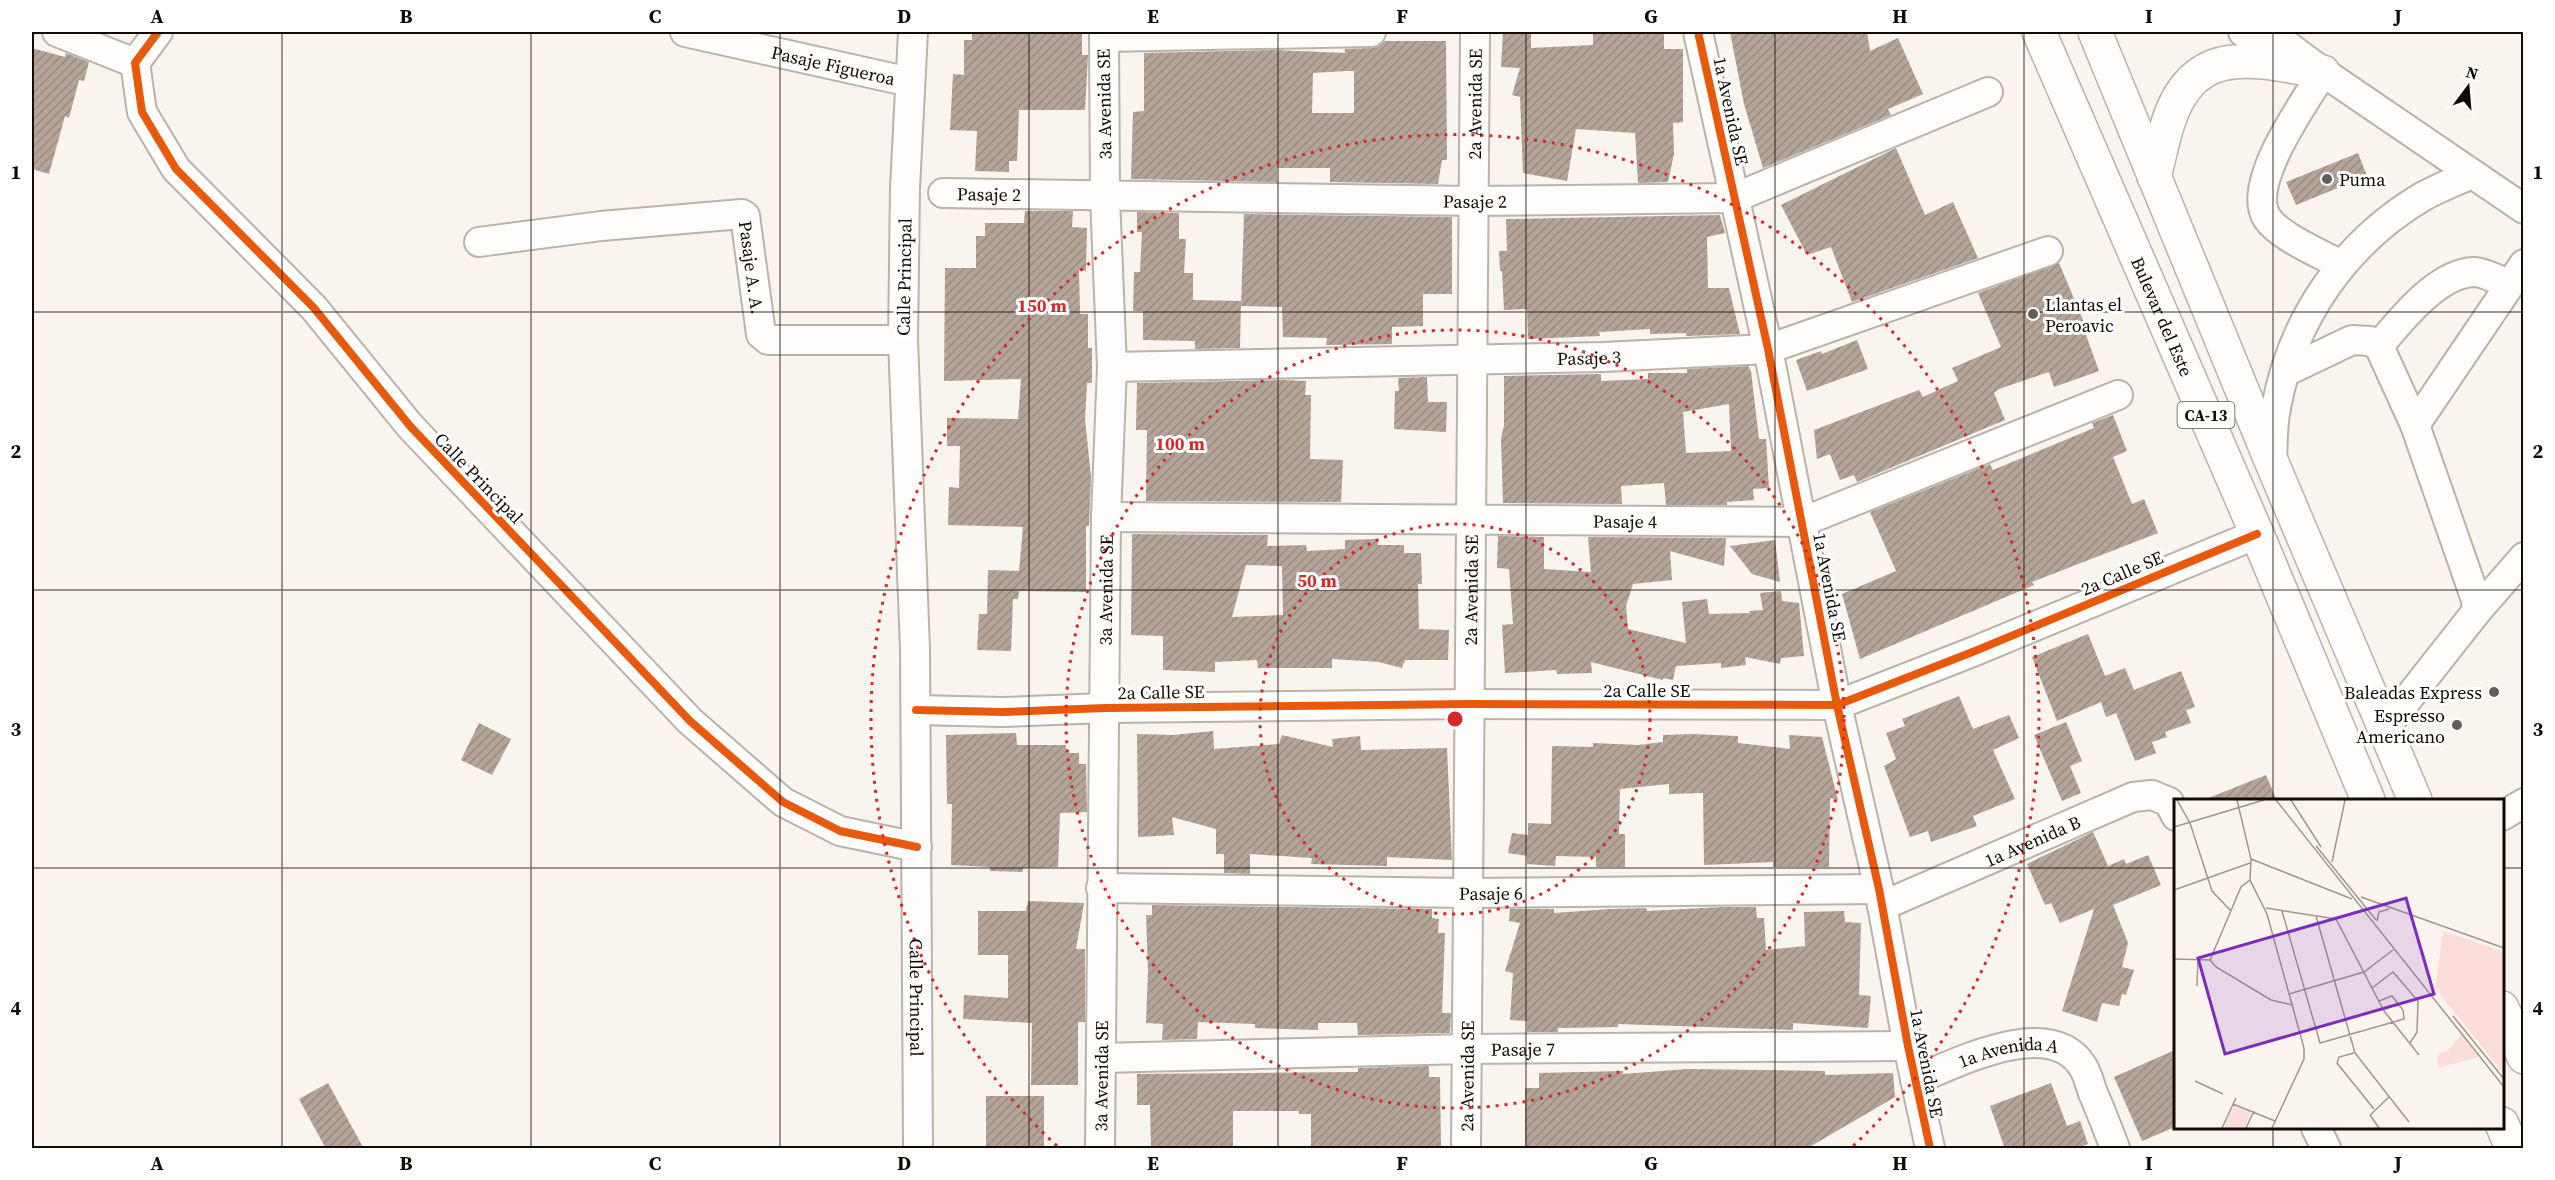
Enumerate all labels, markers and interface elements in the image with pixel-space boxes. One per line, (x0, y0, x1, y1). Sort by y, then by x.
text: A (150, 2, 164, 30)
text: B (399, 2, 413, 30)
text: C (649, 2, 661, 30)
text: D (897, 2, 911, 30)
text: E (1147, 2, 1159, 30)
text: F (1396, 2, 1408, 30)
text: G (1644, 2, 1658, 30)
text: H (1892, 2, 1908, 30)
text: I (2145, 2, 2153, 30)
text: J (2392, 2, 2402, 30)
street label: Pasaje Figueroa (769, 39, 898, 91)
street label: 3a Avenida SE (1091, 48, 1117, 160)
street label: 2a Avenida SE (1461, 48, 1487, 160)
street label: 1a Avenida SE (1707, 54, 1755, 168)
north arrow (2438, 57, 2498, 117)
text: N (2464, 60, 2481, 85)
text: 1 (11, 158, 21, 186)
text: 1 (2533, 158, 2543, 186)
place label: Puma (2339, 167, 2386, 192)
marker: Puma (2320, 172, 2334, 186)
street label: Pasaje 2 (957, 181, 1021, 207)
street label: Pasaje 2 (1443, 188, 1507, 214)
street label: Calle Principal (890, 218, 918, 336)
street label: Pasaje A. A. (733, 219, 771, 316)
street label: Bulevar del Este (2126, 253, 2199, 380)
place label: Llantas el Peroavic (2045, 292, 2122, 338)
text: 150 m (1017, 293, 1067, 318)
marker: Llantas el Peroavic (2026, 307, 2040, 321)
street label: Pasaje 3 (1557, 344, 1622, 370)
road number: CA-13 (2178, 402, 2234, 428)
street label: Calle Principal (429, 427, 529, 529)
text: 100 m (1155, 431, 1205, 456)
text: 2 (11, 437, 22, 465)
text: 2 (2533, 437, 2544, 465)
street label: Pasaje 4 (1593, 508, 1657, 533)
street label: 1a Avenida SE (1807, 530, 1853, 644)
street label: 3a Avenida SE (1092, 534, 1118, 646)
street label: 2a Avenida SE (1458, 534, 1483, 646)
street label: 2a Calle SE (2077, 544, 2167, 601)
text: 50 m (1297, 568, 1337, 593)
street label: 2a Calle SE (1604, 678, 1691, 703)
street label: 2a Calle SE (1117, 679, 1205, 705)
place label: Baleadas Express (2344, 680, 2482, 705)
marker: Baleadas Express (2487, 685, 2501, 699)
place label: Espresso Americano (2356, 703, 2445, 749)
centre of rings (1445, 709, 1465, 729)
text: 3 (11, 715, 22, 743)
text: 3 (2533, 715, 2544, 743)
marker: Espresso Americano (2450, 718, 2464, 732)
inset map (2174, 799, 2504, 1129)
street label: 1a Avenida B (1981, 809, 2084, 872)
street label: Pasaje 6 (1459, 880, 1523, 906)
street label: Calle Principal (904, 938, 930, 1057)
text: 4 (11, 994, 22, 1022)
text: 4 (2533, 994, 2544, 1022)
street label: 1a Avenida SE (1904, 1006, 1950, 1120)
street label: 3a Avenida SE (1088, 1020, 1114, 1132)
street label: 2a Avenida SE (1454, 1020, 1480, 1131)
street label: 1a Avenida A (1954, 1030, 2062, 1073)
street label: Pasaje 7 (1491, 1036, 1555, 1061)
text: A (150, 1149, 164, 1177)
text: B (399, 1149, 413, 1177)
text: C (649, 1149, 661, 1177)
text: D (897, 1149, 911, 1177)
text: E (1147, 1149, 1159, 1177)
text: F (1396, 1149, 1408, 1177)
text: G (1644, 1149, 1658, 1177)
text: H (1892, 1149, 1908, 1177)
text: I (2145, 1149, 2153, 1177)
text: J (2392, 1149, 2402, 1177)

